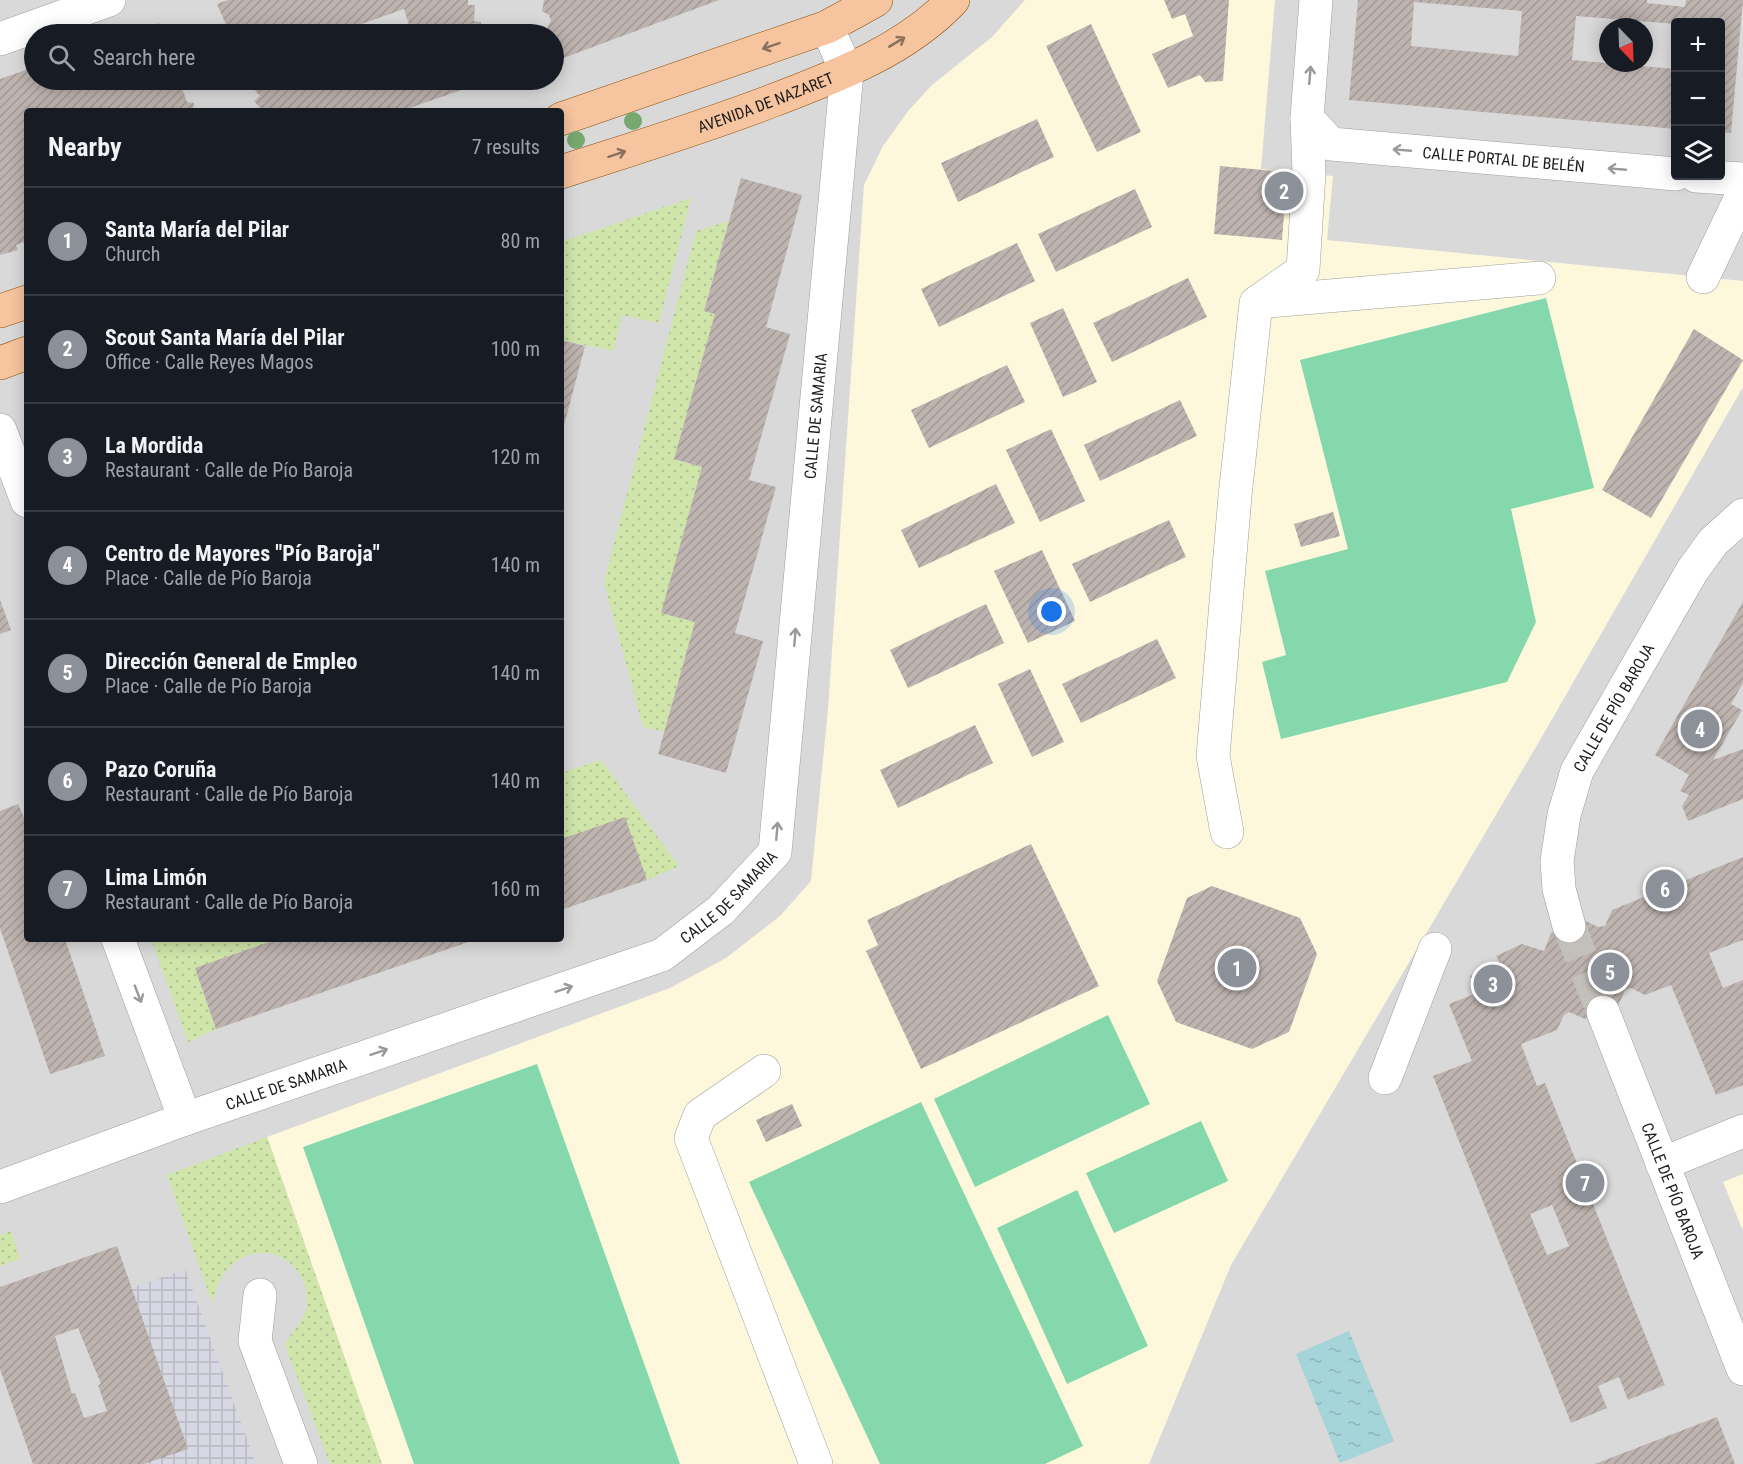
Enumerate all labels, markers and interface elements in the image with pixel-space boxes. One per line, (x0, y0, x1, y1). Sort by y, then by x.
north arrow (1599, 18, 1653, 72)
map controls (1671, 18, 1725, 180)
button: + (1671, 18, 1725, 72)
search box (24, 24, 564, 90)
one-way arrow (888, 36, 905, 48)
icon: search (45, 41, 78, 74)
one-way arrow (763, 41, 781, 52)
text: Search here (93, 45, 195, 70)
one-way arrow (1305, 65, 1316, 85)
street label: AVENIDA DE NAZARET (695, 69, 837, 137)
button: − (1671, 72, 1725, 126)
button: layers (1671, 126, 1725, 180)
text: Nearby (48, 132, 122, 162)
text: 7 results (472, 135, 540, 159)
street label: CALLE PORTAL DE BELÉN (1422, 143, 1585, 176)
one-way arrow (1393, 145, 1412, 156)
one-way arrow (607, 148, 626, 159)
one-way arrow (1608, 163, 1628, 174)
pin: 2 (1264, 168, 1304, 213)
text: Santa María del Pilar (105, 217, 289, 242)
text: 1 (62, 229, 73, 253)
text: 80 m (501, 229, 540, 253)
text: Church (105, 242, 160, 266)
text: Scout Santa María del Pilar (105, 325, 345, 350)
text: 2 (62, 337, 73, 361)
text: 100 m (491, 337, 540, 361)
text: Office · Calle Reyes Magos (105, 350, 314, 374)
street label: CALLE DE SAMARIA (800, 352, 831, 480)
text: La Mordida (105, 433, 203, 458)
text: 3 (62, 445, 73, 469)
text: 120 m (491, 445, 540, 469)
text: Restaurant · Calle de Pío Baroja (105, 458, 353, 482)
text: Centro de Mayores "Pío Baroja" (105, 541, 380, 566)
text: 4 (62, 553, 73, 577)
text: 140 m (491, 553, 540, 577)
text: Place · Calle de Pío Baroja (105, 566, 312, 590)
your location (1037, 597, 1066, 626)
one-way arrow (790, 627, 801, 647)
street label: CALLE DE PÍO BAROJA (1570, 640, 1658, 775)
text: Dirección General de Empleo (105, 649, 357, 674)
text: 5 (62, 661, 73, 685)
text: 140 m (491, 661, 540, 685)
text: Place · Calle de Pío Baroja (105, 674, 312, 698)
pin: 4 (1680, 706, 1720, 752)
text: Pazo Coruña (105, 757, 216, 782)
text: 6 (62, 769, 73, 793)
text: 140 m (491, 769, 540, 793)
text: Restaurant · Calle de Pío Baroja (105, 782, 353, 806)
one-way arrow (772, 821, 783, 841)
street label: CALLE DE SAMARIA (676, 847, 781, 948)
text: Lima Limón (105, 865, 207, 890)
pin: 6 (1646, 866, 1684, 912)
text: 7 (62, 877, 73, 901)
text: 160 m (491, 877, 540, 901)
text: Restaurant · Calle de Pío Baroja (105, 890, 353, 914)
pin: 1 (1218, 946, 1256, 990)
pin: 5 (1590, 950, 1630, 994)
pin: 3 (1474, 962, 1512, 1006)
one-way arrow (554, 982, 573, 993)
one-way arrow (134, 984, 145, 1003)
one-way arrow (370, 1046, 389, 1057)
street label: CALLE DE SAMARIA (223, 1055, 349, 1114)
street label: CALLE DE PÍO BAROJA (1637, 1120, 1708, 1262)
pin: 7 (1566, 1160, 1604, 1206)

